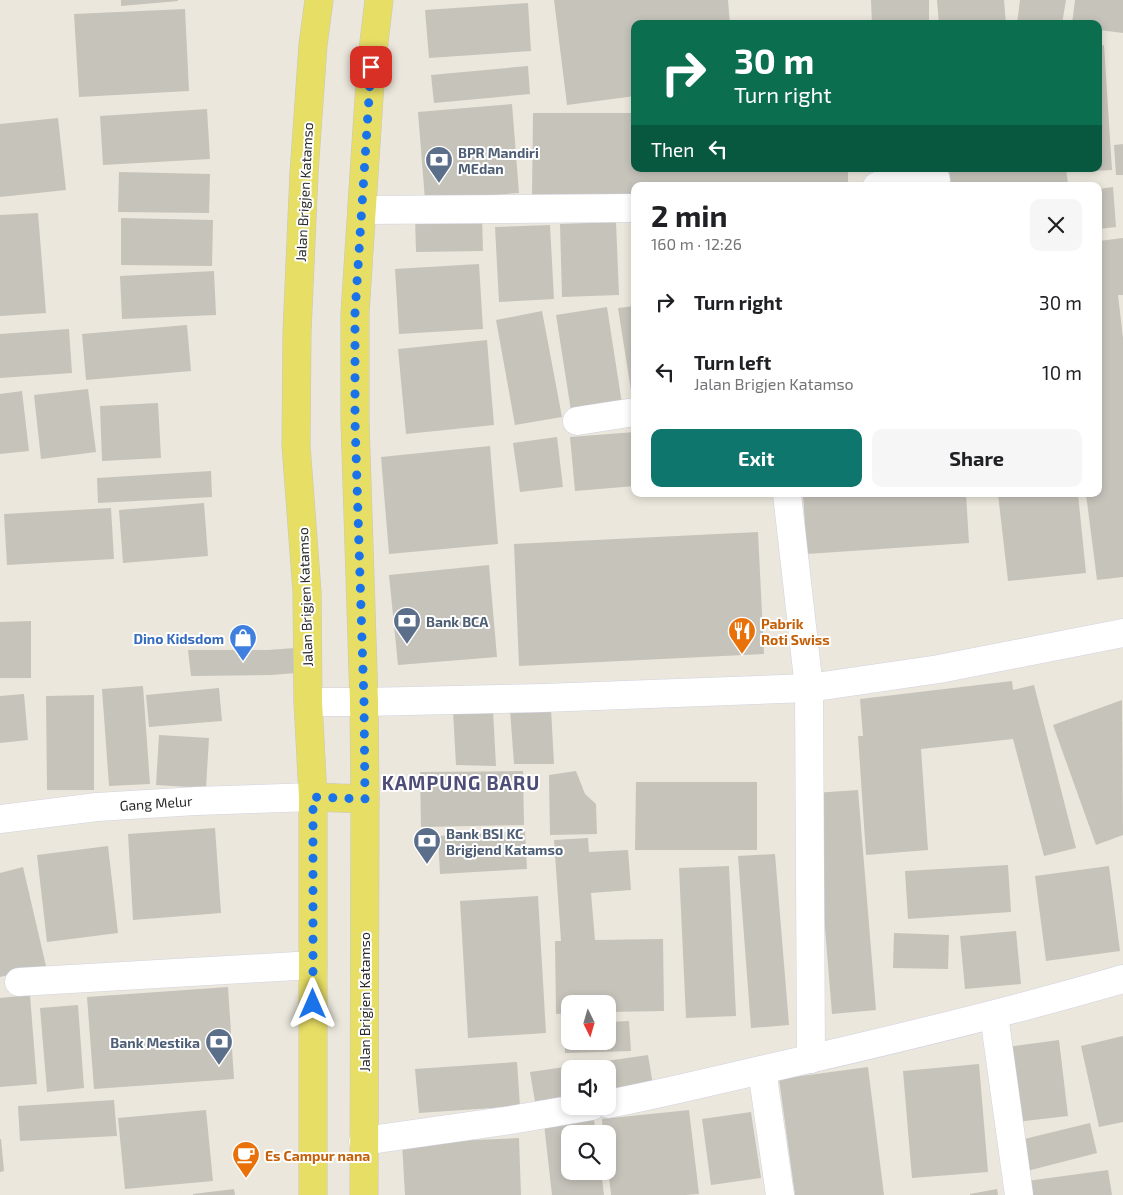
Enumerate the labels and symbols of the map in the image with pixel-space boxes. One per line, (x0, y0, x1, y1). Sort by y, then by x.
pin (350, 46, 392, 88)
street label: Jalan Brigjen Katamso (292, 122, 316, 262)
place label: BPR Mandiri MEdan (458, 144, 539, 177)
bank icon: BPR Mandiri MEdan (424, 145, 454, 184)
street label: Jalan Brigjen Katamso (294, 527, 316, 667)
bank icon: Bank BCA (392, 606, 422, 645)
place label: Bank BCA (426, 613, 489, 630)
place label: Pabrik Roti Swiss (761, 615, 830, 648)
restaurant icon: Pabrik Roti Swiss (727, 616, 757, 655)
shop icon: Dino Kidsdom (228, 623, 258, 662)
place label: Dino Kidsdom (133, 630, 224, 647)
district label: KAMPUNG BARU (382, 771, 540, 794)
street label: Gang Melur (119, 792, 193, 814)
place label: Bank BSI KC Brigjend Katamso (446, 825, 563, 858)
bank icon: Bank BSI KC Brigjend Katamso (412, 826, 442, 865)
street label: Jalan Brigjen Katamso (356, 932, 373, 1072)
position arrow (286, 977, 338, 1029)
north arrow (561, 995, 616, 1050)
bank icon: Bank Mestika (204, 1027, 234, 1066)
place label: Bank Mestika (110, 1034, 200, 1051)
cafe icon: Es Campur nana (231, 1140, 261, 1179)
place label: Es Campur nana (265, 1147, 370, 1164)

